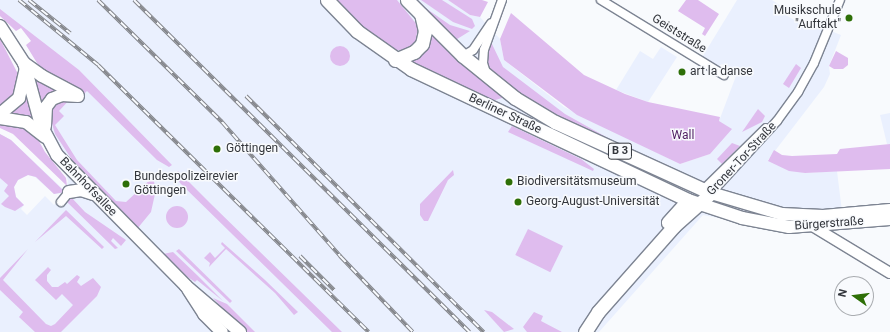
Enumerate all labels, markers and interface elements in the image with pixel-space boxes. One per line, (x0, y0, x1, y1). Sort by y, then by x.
place label: Musikschule "Auftakt" (774, 4, 841, 32)
street label: Geiststraße (649, 12, 709, 56)
marker: Musikschule "Auftakt" (844, 13, 854, 23)
place label: art la danse (690, 65, 753, 79)
marker: art la danse (677, 67, 687, 77)
street label: Berliner Straße (466, 91, 544, 137)
street label: Groner-Tor-Straße (704, 119, 780, 199)
park label: Wall (672, 129, 694, 143)
place label: Göttingen (226, 142, 278, 156)
road number: B 3 (607, 142, 633, 160)
marker: Göttingen (211, 143, 223, 155)
street label: Bahnhofsallee (56, 155, 120, 219)
place label: Bundespolizeirevier Göttingen (134, 170, 238, 198)
place label: Biodiversitätsmuseum (517, 175, 637, 189)
marker: Biodiversitätsmuseum (504, 177, 514, 187)
marker: Bundespolizeirevier Göttingen (121, 179, 131, 189)
place label: Georg-August-Universität (526, 195, 660, 209)
marker: Georg-August-Universität (513, 197, 523, 207)
street label: Bürgerstraße (794, 214, 864, 234)
north arrow (834, 276, 874, 316)
text: N (836, 288, 850, 299)

